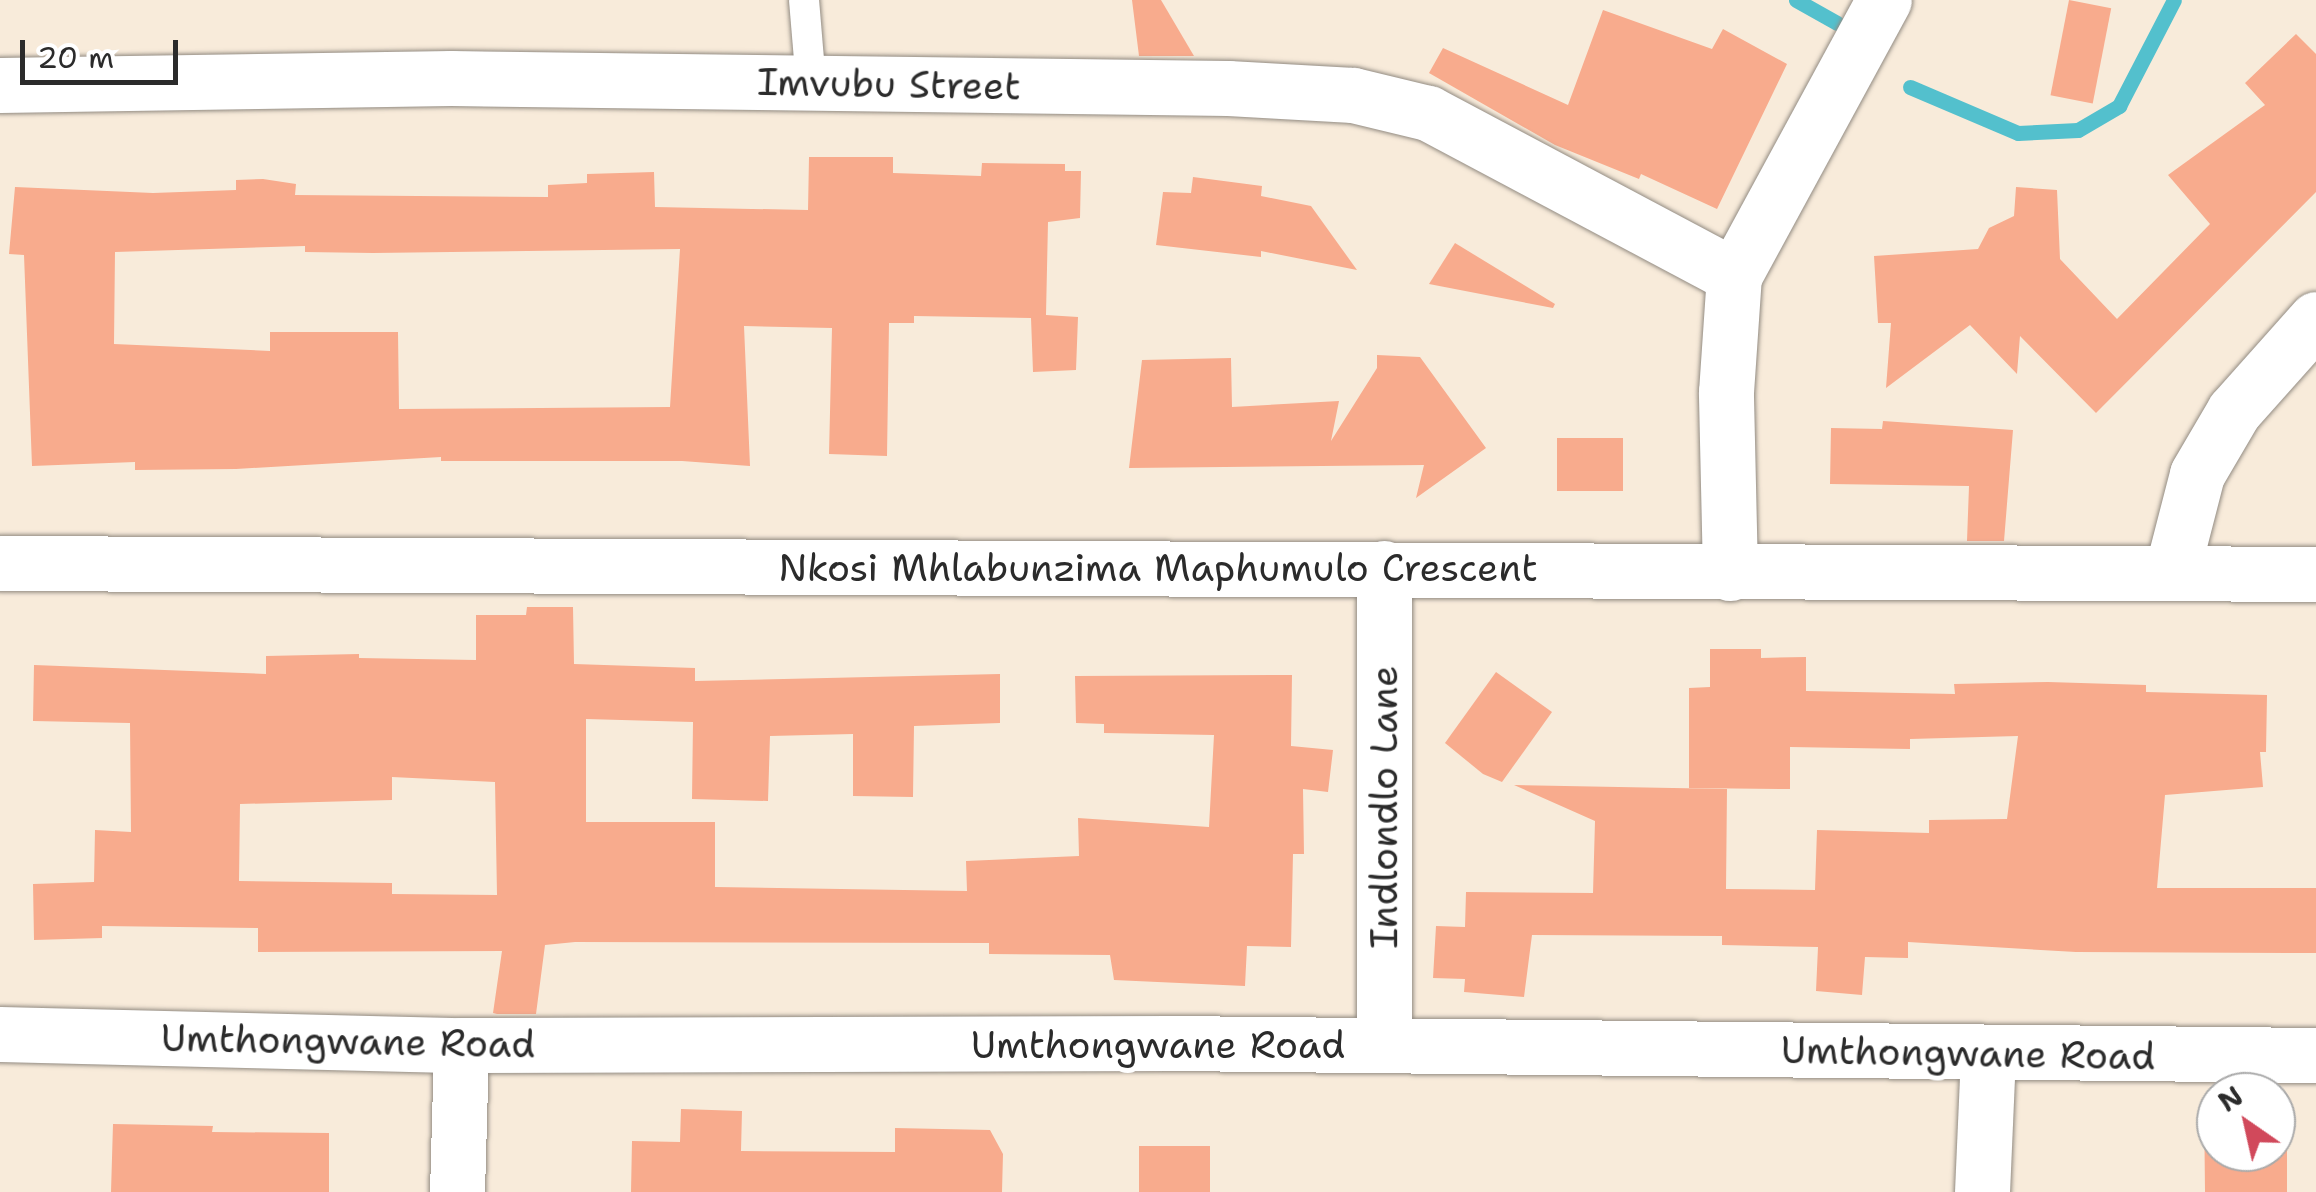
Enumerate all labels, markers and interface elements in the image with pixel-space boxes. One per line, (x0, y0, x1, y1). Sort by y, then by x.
scale bar (25, 20, 182, 82)
text: 20 m (37, 37, 114, 78)
street label: Imvubu Street (757, 59, 1021, 109)
street label: Nkosi Mhlabunzima Maphumulo Crescent (778, 545, 1538, 591)
street label: Indlondlo Lane (1361, 665, 1407, 949)
street label: Umthongwane Road (160, 1015, 536, 1067)
street label: Umthongwane Road (971, 1022, 1345, 1068)
street label: Umthongwane Road (1780, 1027, 2156, 1079)
north arrow (2196, 1072, 2296, 1172)
text: N (2211, 1077, 2250, 1121)

